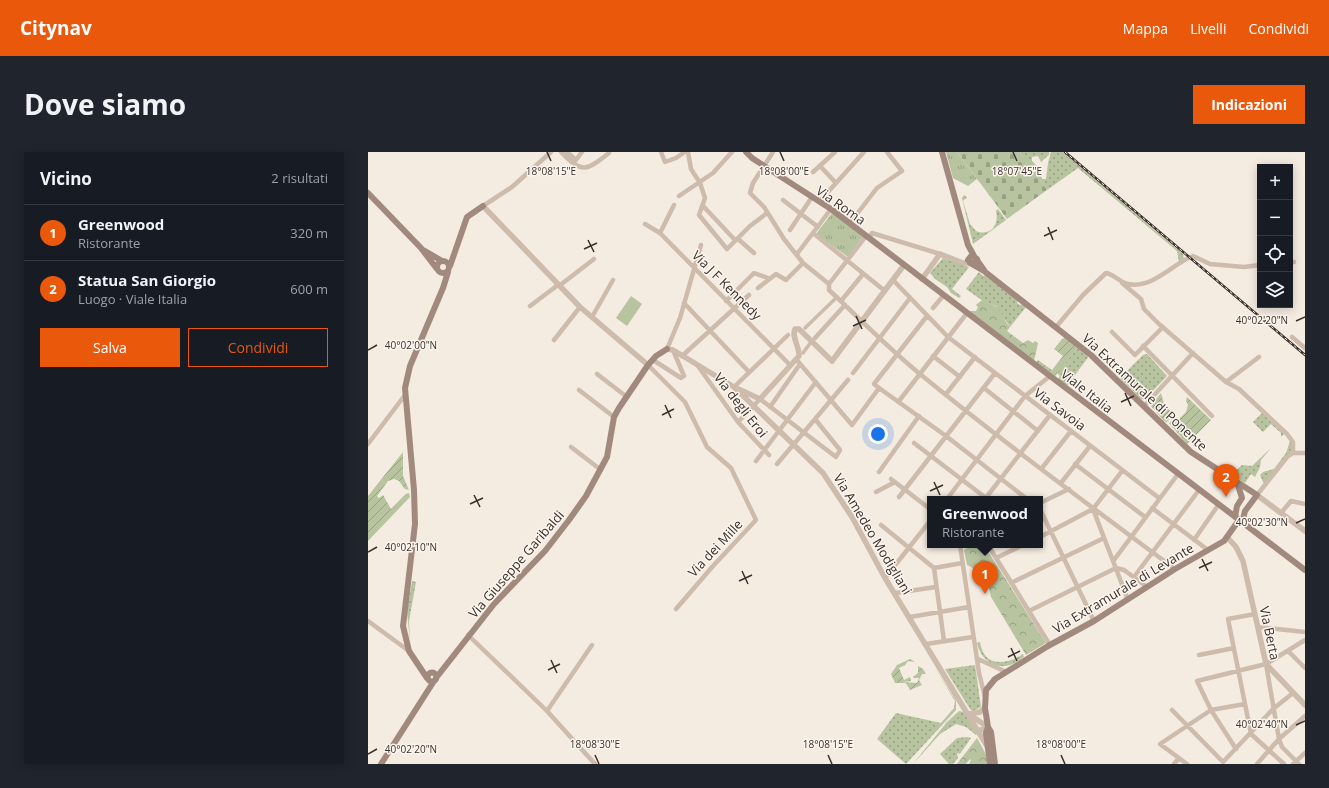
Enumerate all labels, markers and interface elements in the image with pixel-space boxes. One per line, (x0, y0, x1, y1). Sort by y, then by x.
text: Citynav (20, 15, 92, 41)
text: Mappa (1123, 19, 1168, 38)
text: Livelli (1190, 19, 1226, 38)
text: Condividi (1248, 19, 1309, 38)
text: Dove siamo (24, 85, 186, 123)
button: Indicazioni (1193, 85, 1305, 124)
text: 18°08'15"E (526, 164, 576, 178)
text: 18°08'00"E (759, 164, 809, 178)
text: 18°07'45"E (992, 164, 1042, 178)
map controls (1257, 164, 1293, 308)
button: + (1257, 164, 1293, 200)
text: Vicino (40, 167, 92, 190)
text: 2 risultati (271, 169, 328, 187)
street label: Via Roma (813, 181, 869, 229)
button: − (1257, 200, 1293, 236)
text: Greenwood (78, 214, 164, 234)
text: 1 (49, 224, 57, 242)
text: 320 m (290, 224, 328, 242)
text: Ristorante (78, 234, 140, 252)
button: locate (1257, 236, 1293, 272)
street label: Via J F Kennedy (688, 246, 766, 324)
text: Statua San Giorgio (78, 270, 216, 290)
button: layers (1257, 272, 1293, 308)
text: 2 (49, 280, 57, 298)
text: 600 m (290, 280, 328, 298)
text: Luogo · Viale Italia (78, 290, 187, 308)
text: 40°02'20"N (1236, 313, 1288, 327)
button: Salva (40, 328, 180, 367)
button: Condividi (188, 328, 328, 367)
street label: Via Extramurale di Ponente (1079, 329, 1211, 455)
text: 40°02'00"N (385, 338, 437, 352)
street label: Viale Italia (1057, 365, 1117, 417)
street label: Via degli Eroi (710, 369, 772, 441)
street label: Via Savoia (1030, 384, 1090, 434)
your location (868, 424, 888, 444)
pin: 2 (1213, 464, 1239, 497)
street label: Via Amedeo Modigliani (830, 470, 916, 598)
popup (927, 496, 1043, 548)
text: Greenwood (942, 503, 1028, 523)
street label: Via Giuseppe Garibaldi (464, 506, 568, 622)
street label: Via dei Mille (684, 515, 746, 581)
text: 40°02'30"N (1236, 515, 1288, 529)
text: Ristorante (942, 523, 1004, 541)
street label: Via Extramurale di Levante (1049, 539, 1197, 637)
text: 40°02'10"N (385, 540, 437, 554)
pin: 1 (972, 561, 998, 594)
street label: Via Berta (1256, 604, 1284, 662)
text: 40°02'40"N (1236, 717, 1288, 731)
text: 18°08'30"E (570, 737, 620, 751)
text: 18°08'15"E (803, 737, 853, 751)
text: 18°08'00"E (1036, 737, 1086, 751)
text: 40°02'20"N (385, 742, 437, 756)

